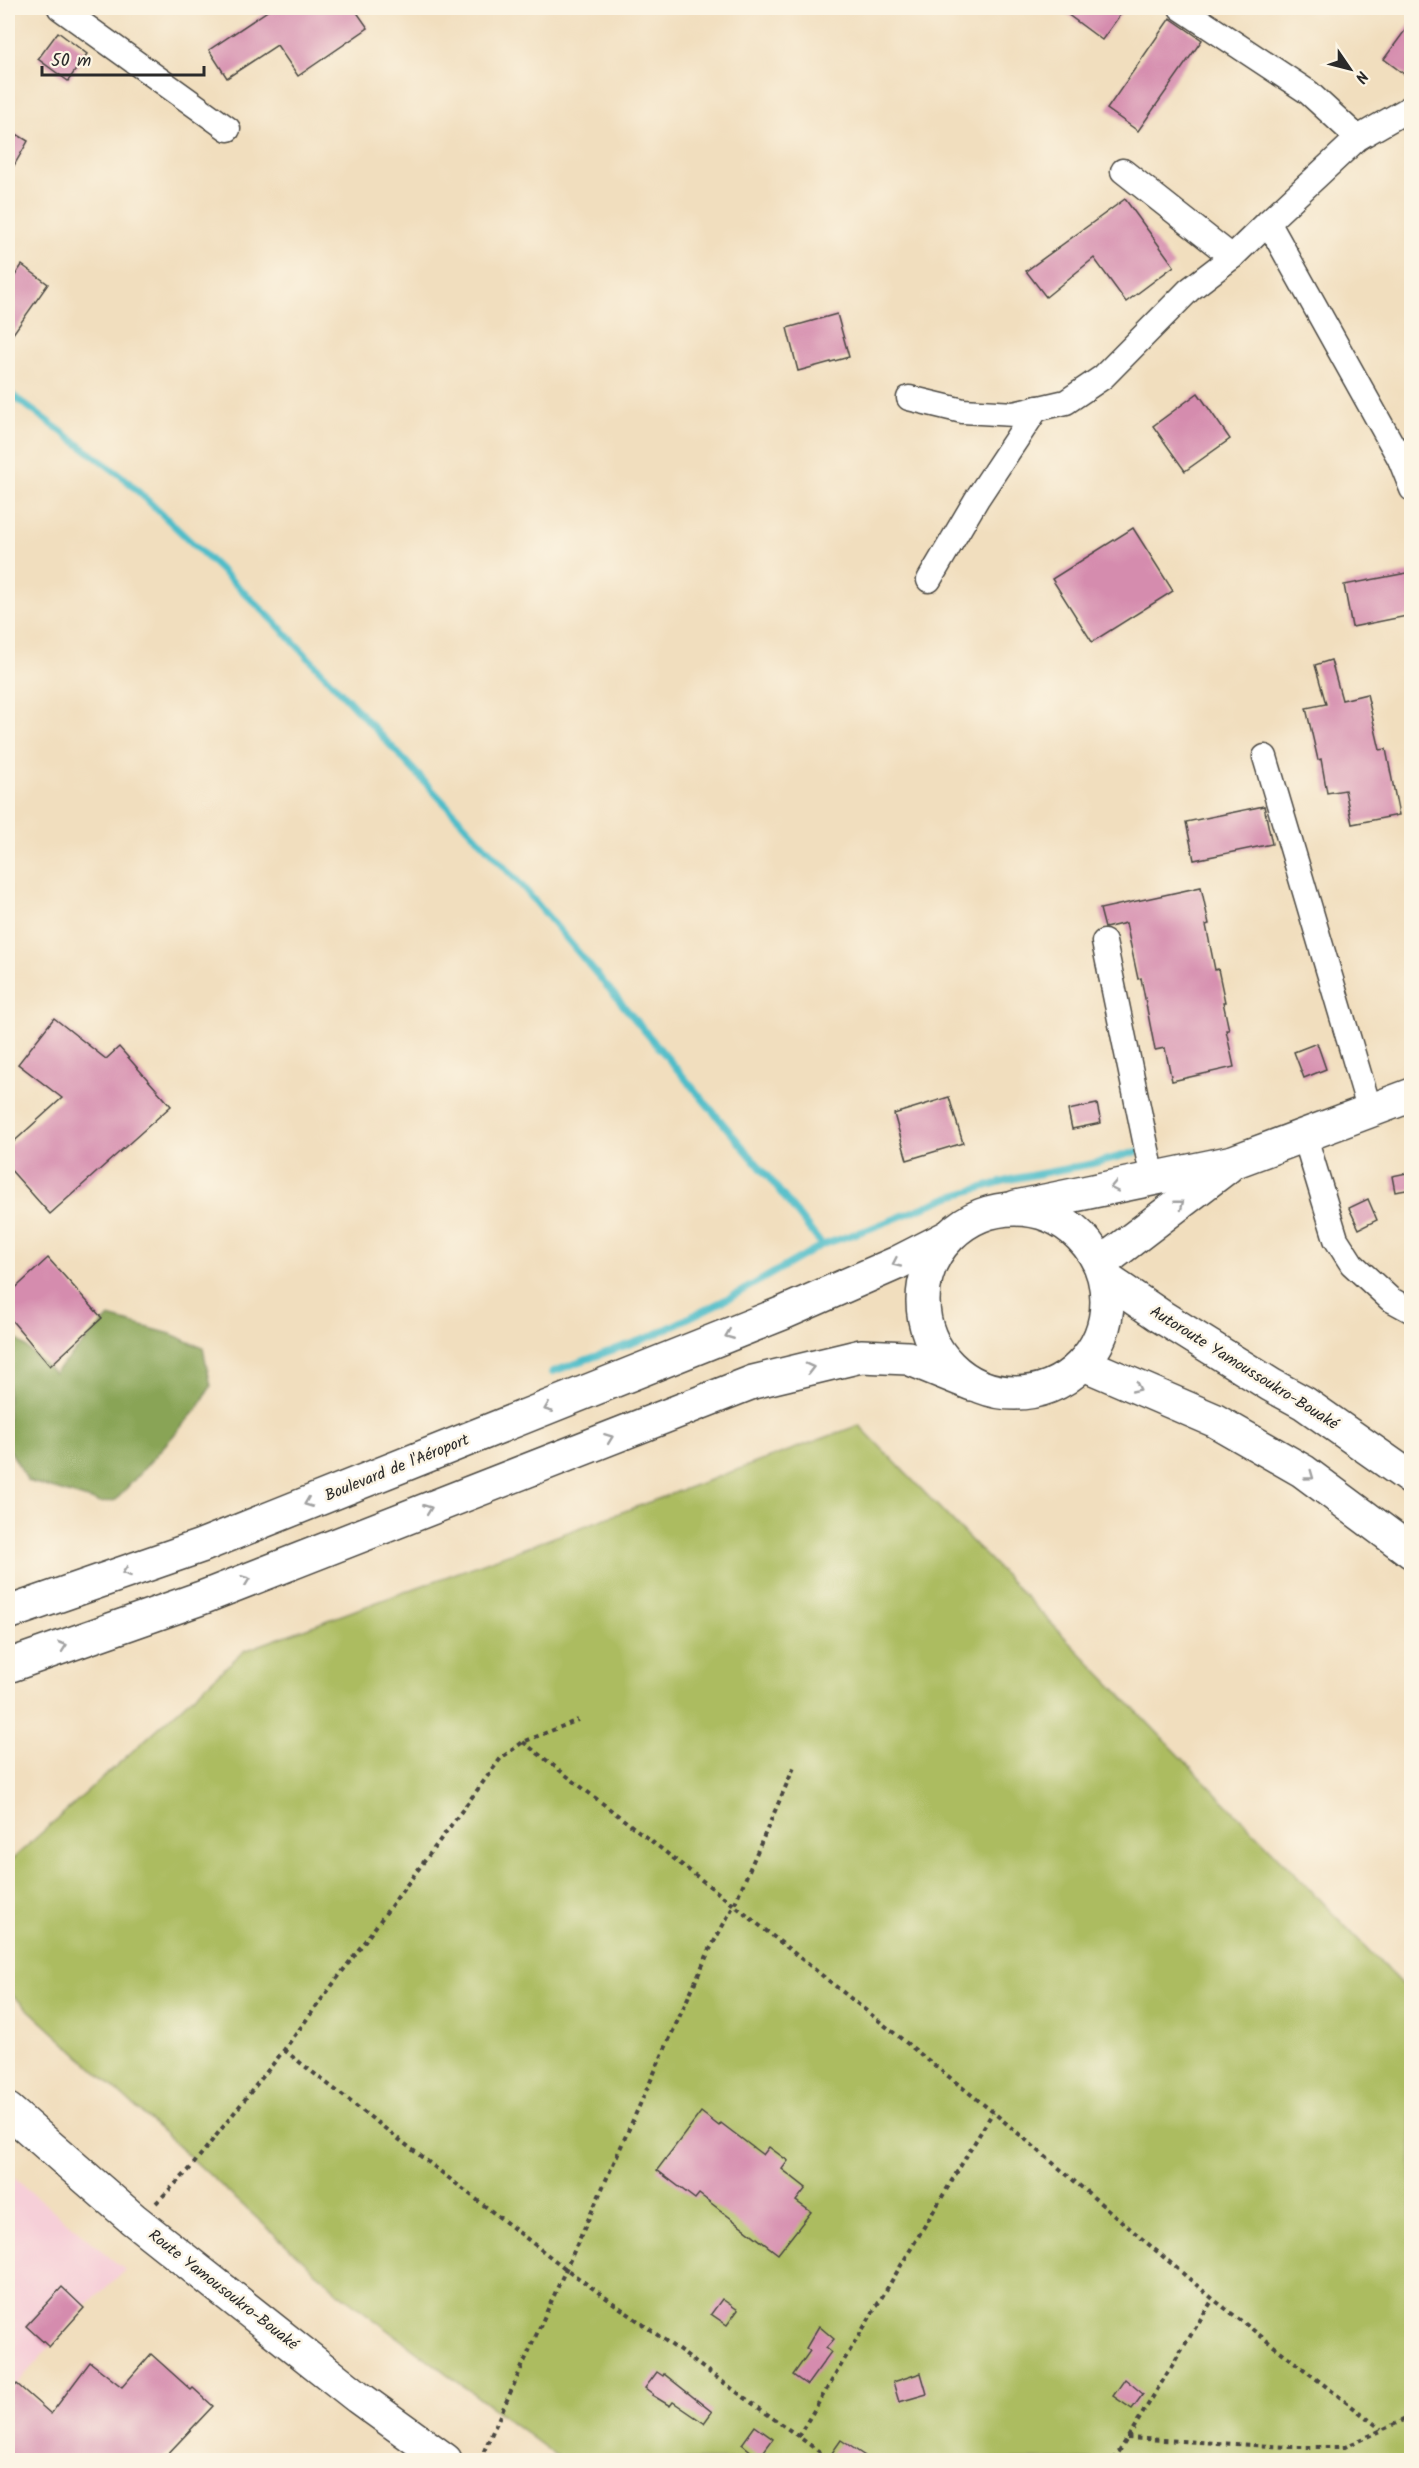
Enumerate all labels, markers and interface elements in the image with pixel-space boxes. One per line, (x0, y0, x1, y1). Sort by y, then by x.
scale bar (42, 39, 204, 77)
north arrow (1320, 39, 1380, 99)
text: 50 m (51, 47, 91, 76)
text: N (1348, 65, 1374, 88)
one-way arrow (1110, 1180, 1120, 1193)
one-way arrow (1173, 1200, 1184, 1211)
one-way arrow (891, 1256, 902, 1268)
street label: Autoroute Yamoussoukro-Bouaké (1145, 1300, 1344, 1437)
one-way arrow (724, 1328, 735, 1340)
one-way arrow (805, 1363, 815, 1376)
one-way arrow (1131, 1381, 1142, 1393)
one-way arrow (543, 1400, 553, 1413)
street label: Boulevard de l'Aéroport (321, 1427, 474, 1508)
one-way arrow (603, 1433, 614, 1445)
one-way arrow (1304, 1469, 1315, 1480)
one-way arrow (303, 1496, 314, 1508)
one-way arrow (422, 1504, 433, 1517)
one-way arrow (121, 1565, 132, 1578)
one-way arrow (240, 1575, 251, 1588)
one-way arrow (57, 1641, 68, 1654)
street label: Route Yamousoukro-Bouaké (142, 2223, 304, 2357)

